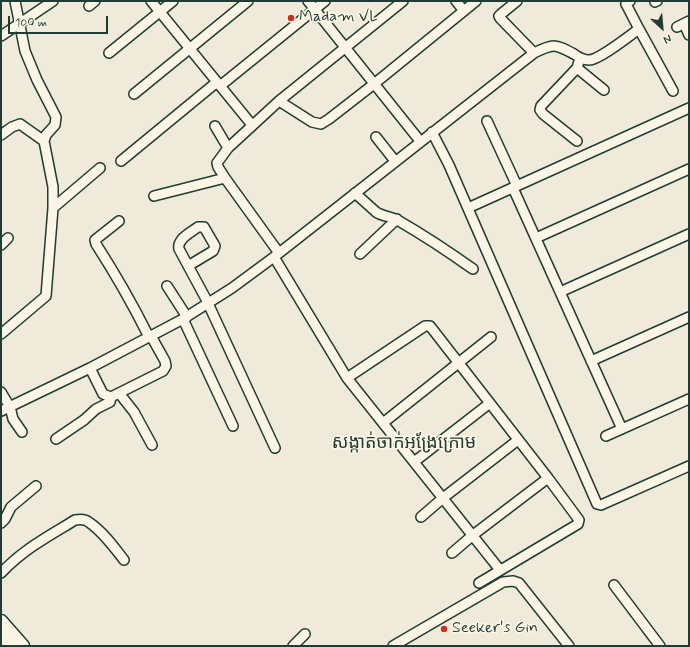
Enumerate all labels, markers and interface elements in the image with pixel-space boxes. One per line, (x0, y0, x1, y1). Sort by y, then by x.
scale bar (10, 8, 110, 34)
place label: Madam VL (299, 8, 377, 28)
north arrow (642, 8, 682, 48)
marker: Madam VL (286, 13, 296, 23)
text: 100 m (15, 15, 47, 31)
text: N (661, 31, 674, 47)
district label: សង្កាត់ចាក់អង្រែក្រោម (332, 433, 476, 455)
place label: Seeker's Gin (452, 619, 538, 639)
marker: Seeker's Gin (439, 624, 449, 634)

